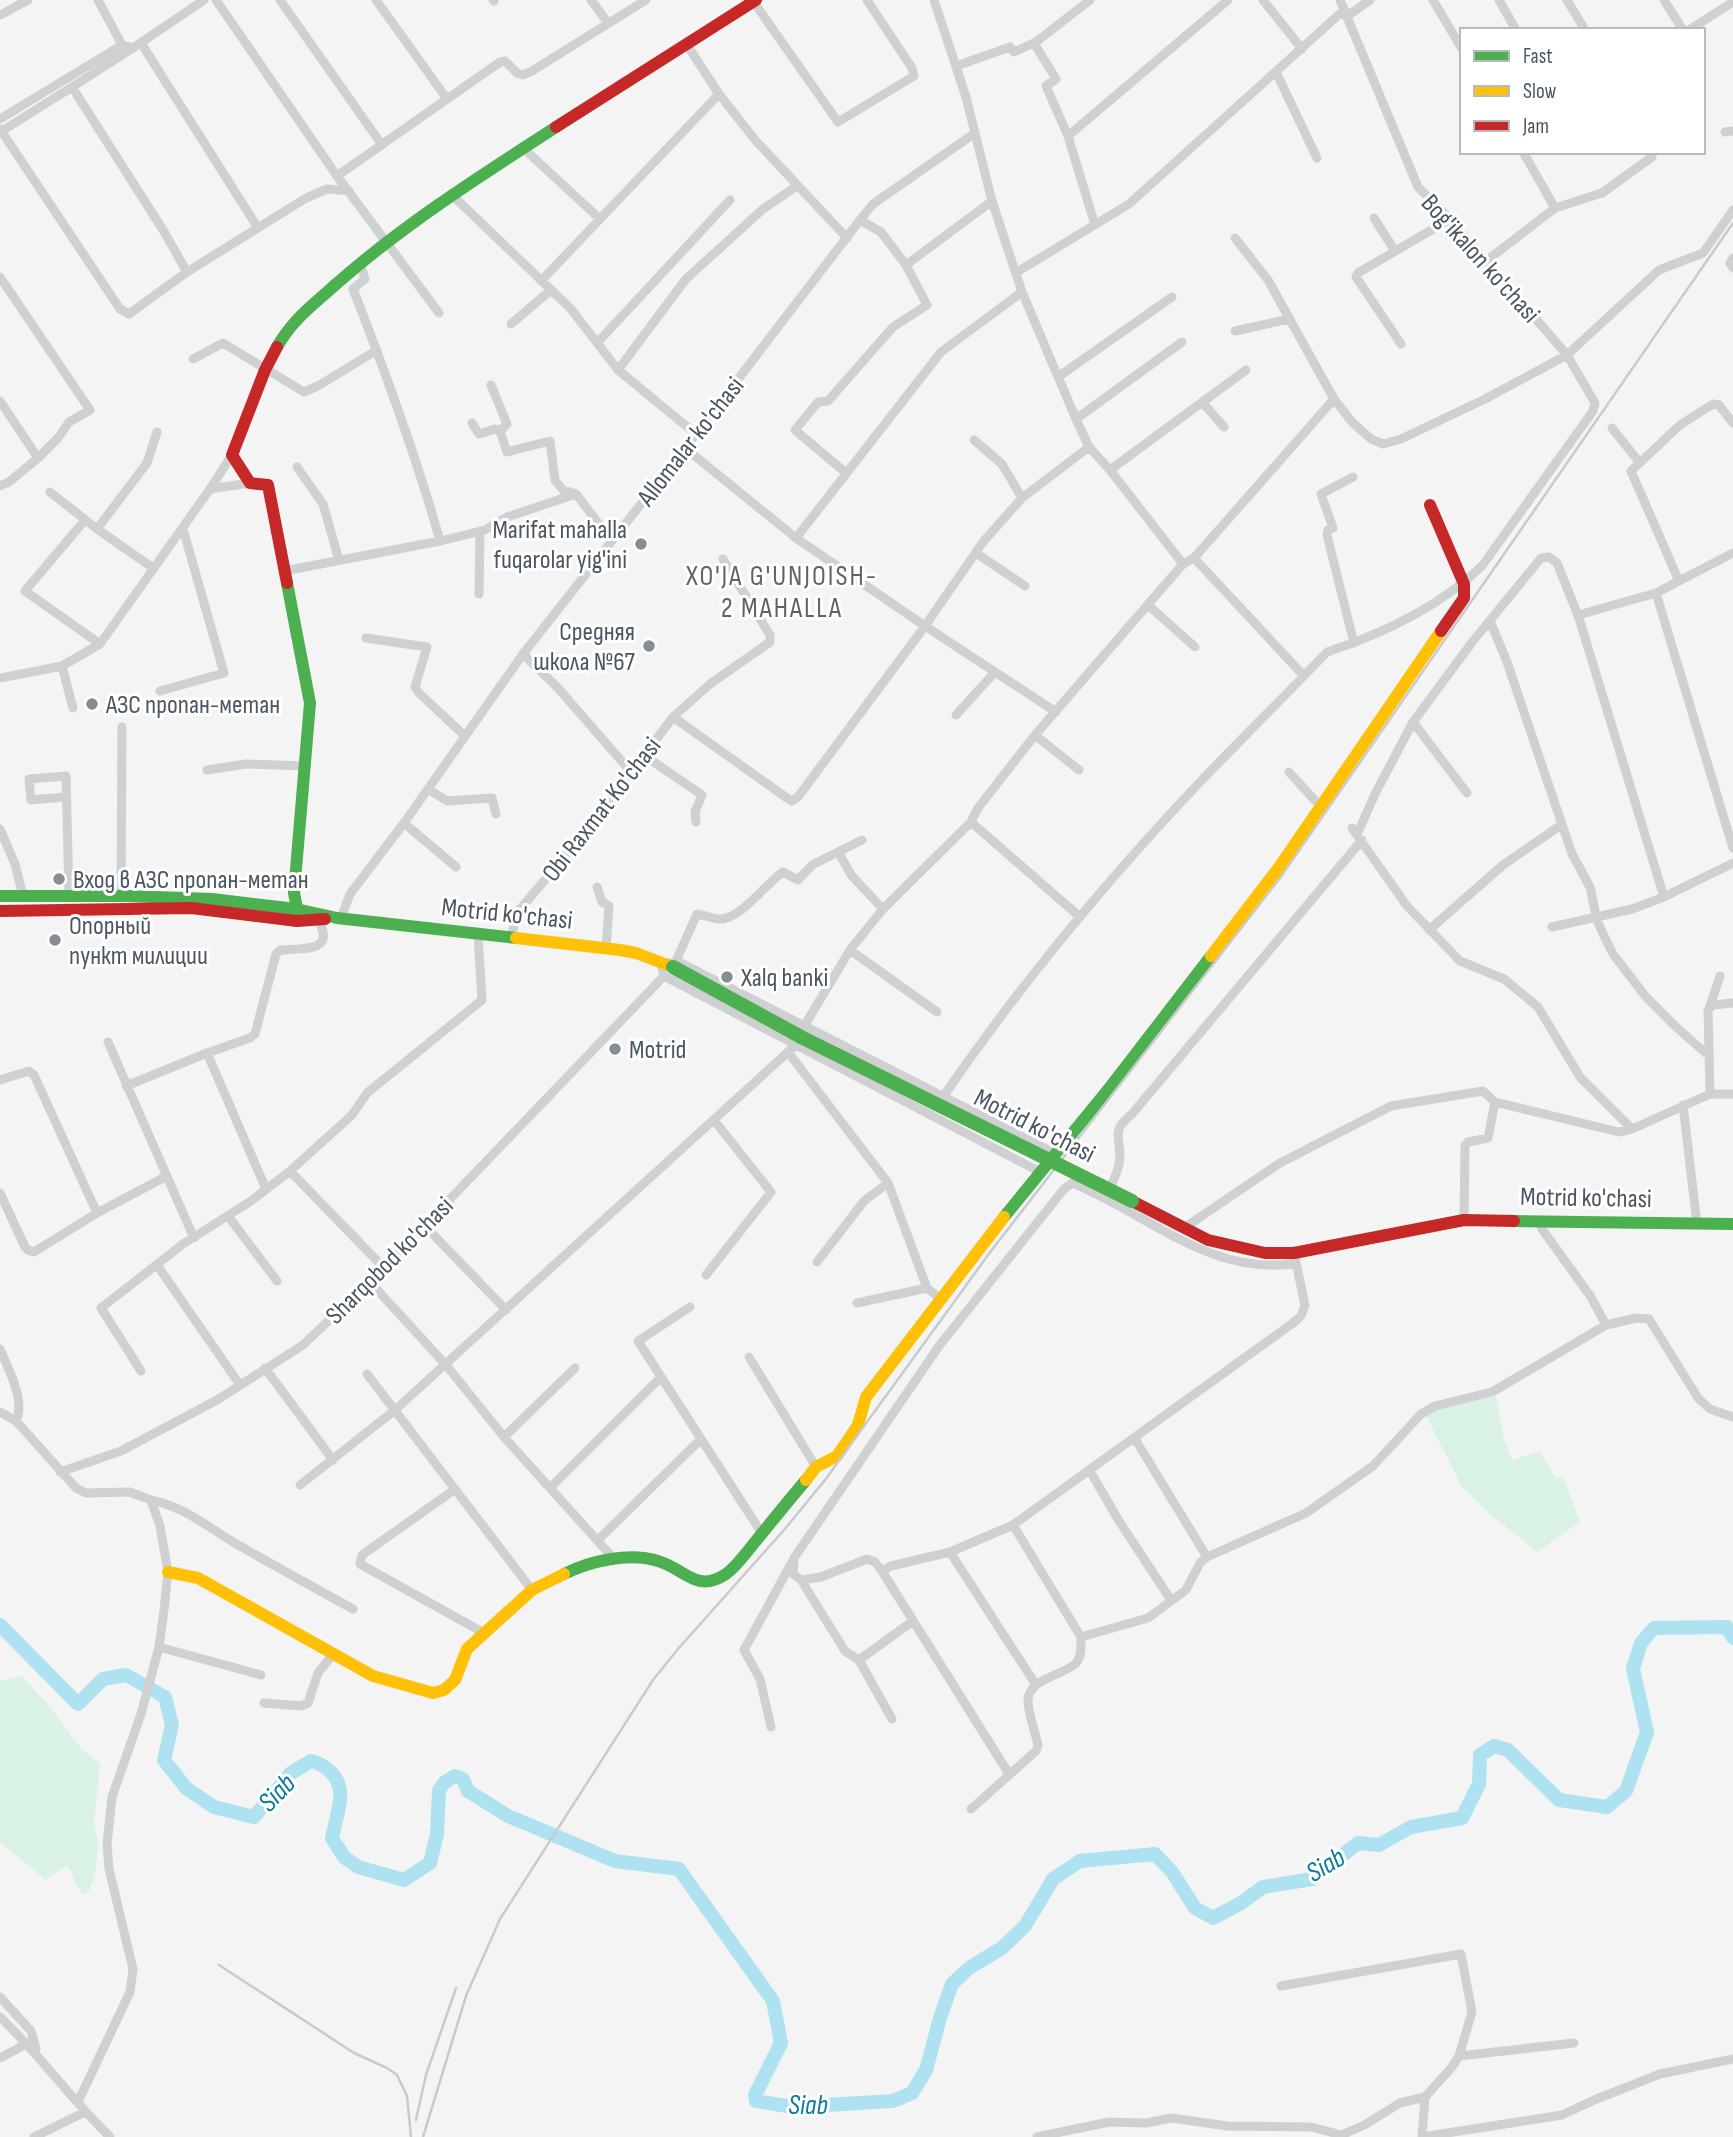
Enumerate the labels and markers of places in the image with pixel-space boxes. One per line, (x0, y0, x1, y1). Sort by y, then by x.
place label: Marifat mahalla fuqarolar yig'ini (492, 515, 627, 576)
marker: Marifat mahalla fuqarolar yig'ini (633, 536, 649, 552)
place label: Средняя школа №67 (533, 617, 636, 678)
marker: Средняя школа №67 (641, 638, 657, 654)
place label: АЗС пропан-метан (105, 690, 280, 721)
marker: АЗС пропан-метан (84, 696, 100, 712)
place label: Вход в АЗС пропан-метан (73, 865, 309, 896)
marker: Вход в АЗС пропан-метан (51, 871, 67, 887)
place label: Опорный пункт милиции (69, 911, 208, 972)
marker: Опорный пункт милиции (47, 932, 63, 948)
place label: Xalq banki (740, 963, 828, 994)
marker: Xalq banki (719, 969, 735, 985)
place label: Motrid (629, 1035, 686, 1066)
marker: Motrid (607, 1041, 623, 1057)

